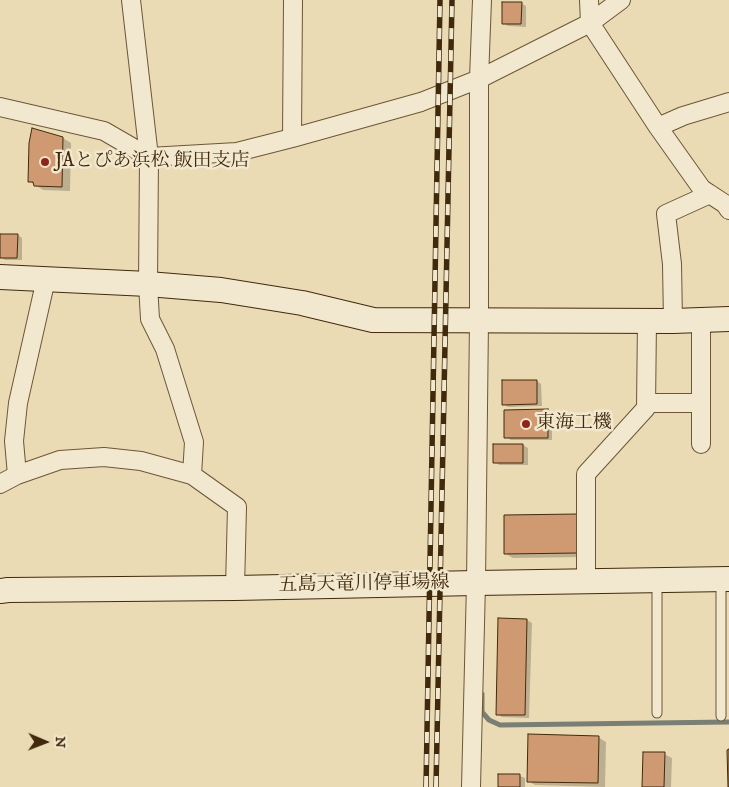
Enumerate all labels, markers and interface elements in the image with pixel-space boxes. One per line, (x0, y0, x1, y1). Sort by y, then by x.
place label: JAとぴあ浜松 飯田支店 (55, 151, 249, 173)
marker: JAとぴあ浜松 飯田支店 (39, 156, 51, 168)
place label: 東海工機 (536, 413, 612, 435)
marker: 東海工機 (520, 418, 532, 430)
street label: 五島天竜川停車場線 (278, 572, 450, 598)
north arrow (20, 717, 70, 767)
text: N (51, 736, 69, 748)

